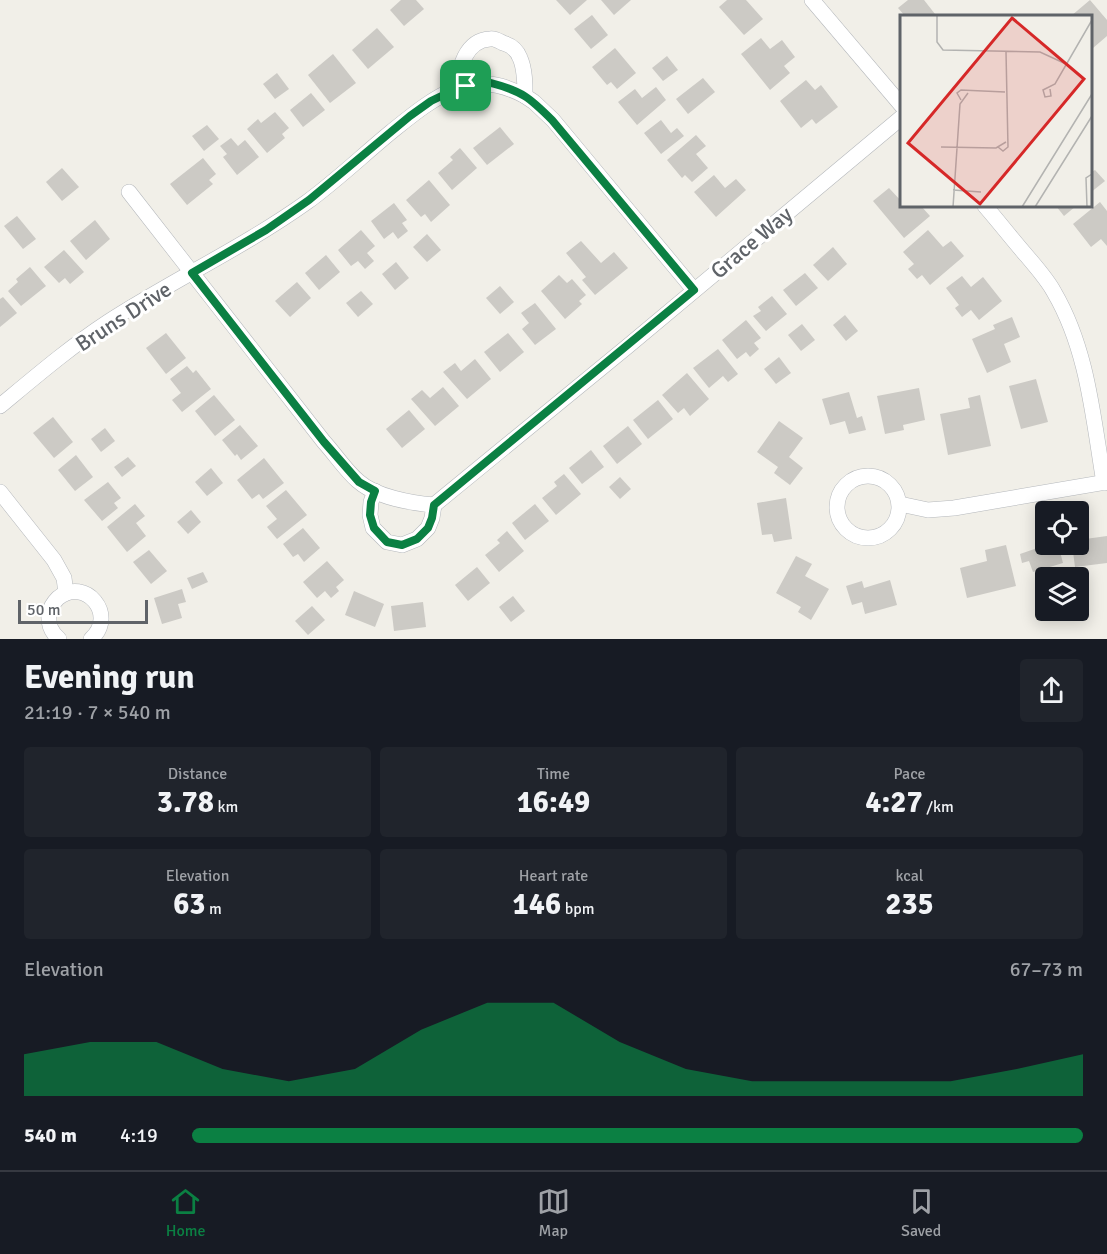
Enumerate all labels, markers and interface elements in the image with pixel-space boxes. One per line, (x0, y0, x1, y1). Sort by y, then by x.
inset map (900, 15, 1092, 207)
pin (440, 60, 491, 111)
icon: arrive (449, 69, 482, 102)
street label: Grace Way (705, 200, 798, 284)
street label: Bruns Drive (70, 275, 176, 357)
map controls (1035, 501, 1089, 621)
button: locate (1035, 501, 1089, 555)
button: layers (1035, 567, 1089, 621)
scale bar (18, 597, 148, 624)
text: 50 m (27, 600, 61, 620)
text: Evening run (24, 657, 194, 698)
button: share (1020, 659, 1083, 722)
text: 21:19 · 7 × 540 m (24, 700, 171, 725)
text: Distance (168, 764, 227, 784)
text: Time (537, 764, 570, 784)
text: Pace (893, 764, 926, 784)
text: 3.78 (157, 784, 214, 821)
text: 16:49 (517, 784, 590, 821)
text: 4:27 (865, 784, 923, 821)
text: km (214, 797, 238, 817)
text: /km (923, 797, 954, 817)
text: Elevation (166, 866, 229, 886)
text: Heart rate (519, 866, 588, 886)
text: kcal (895, 866, 924, 886)
text: 63 (173, 886, 206, 923)
text: 146 (513, 886, 561, 923)
text: 235 (885, 886, 934, 923)
text: m (206, 899, 222, 919)
text: bpm (561, 899, 594, 919)
text: Elevation (24, 957, 104, 982)
text: 67–73 m (1010, 957, 1083, 982)
text: 540 m (24, 1123, 77, 1148)
text: 4:19 (120, 1123, 158, 1148)
tab: Home (166, 1185, 206, 1241)
tab: Map (537, 1185, 570, 1241)
tab: Saved (901, 1185, 941, 1241)

